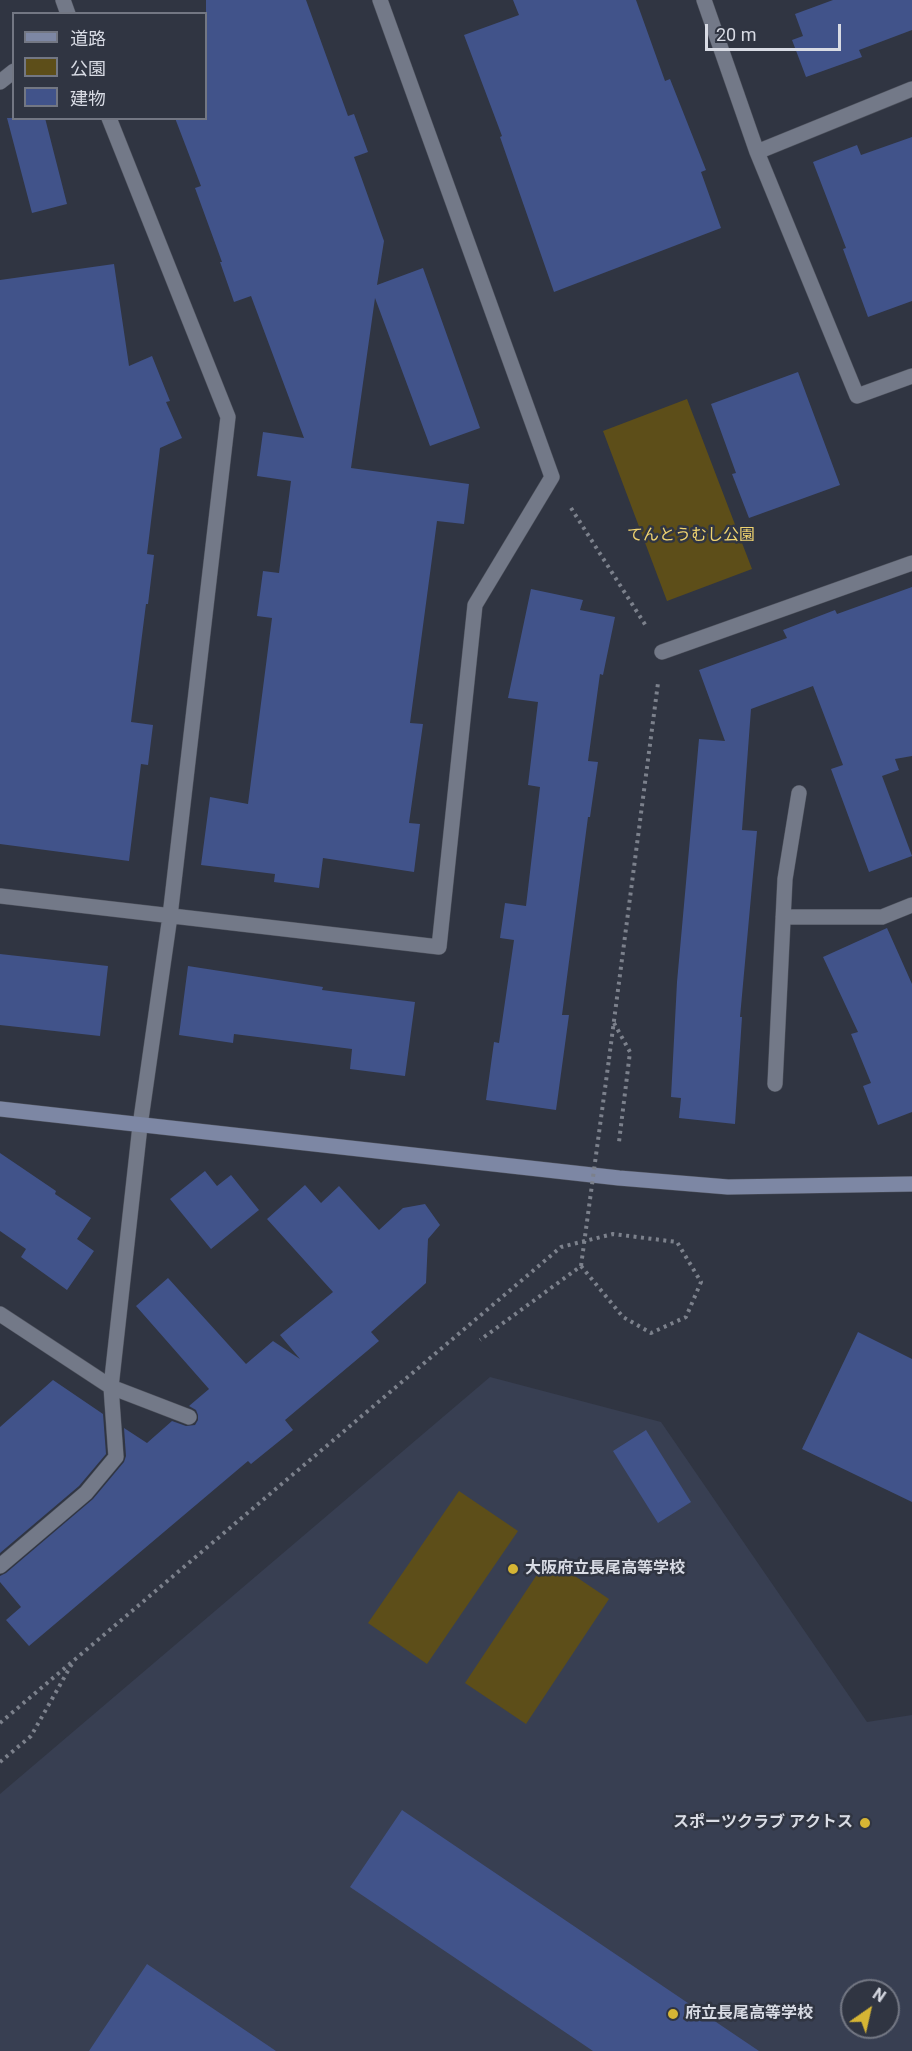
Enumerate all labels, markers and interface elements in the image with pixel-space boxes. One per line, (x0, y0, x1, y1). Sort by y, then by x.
legend (12, 12, 207, 120)
scale bar (708, 12, 844, 50)
text: 20 m (716, 24, 756, 45)
text: 道路 (70, 28, 106, 49)
text: 公園 (70, 58, 106, 79)
text: 建物 (70, 88, 106, 109)
park label: てんとうむし公園 (627, 526, 755, 546)
place label: 大阪府立長尾高等学校 (525, 1559, 685, 1579)
marker: 大阪府立長尾高等学校 (506, 1562, 520, 1576)
place label: スポーツクラブ アクトス (673, 1813, 853, 1833)
marker: スポーツクラブ アクトス (858, 1816, 872, 1830)
north arrow (840, 1979, 900, 2039)
text: N (869, 1984, 889, 2006)
place label: 府立長尾高等学校 (685, 2004, 813, 2024)
marker: 府立長尾高等学校 (666, 2007, 680, 2021)

